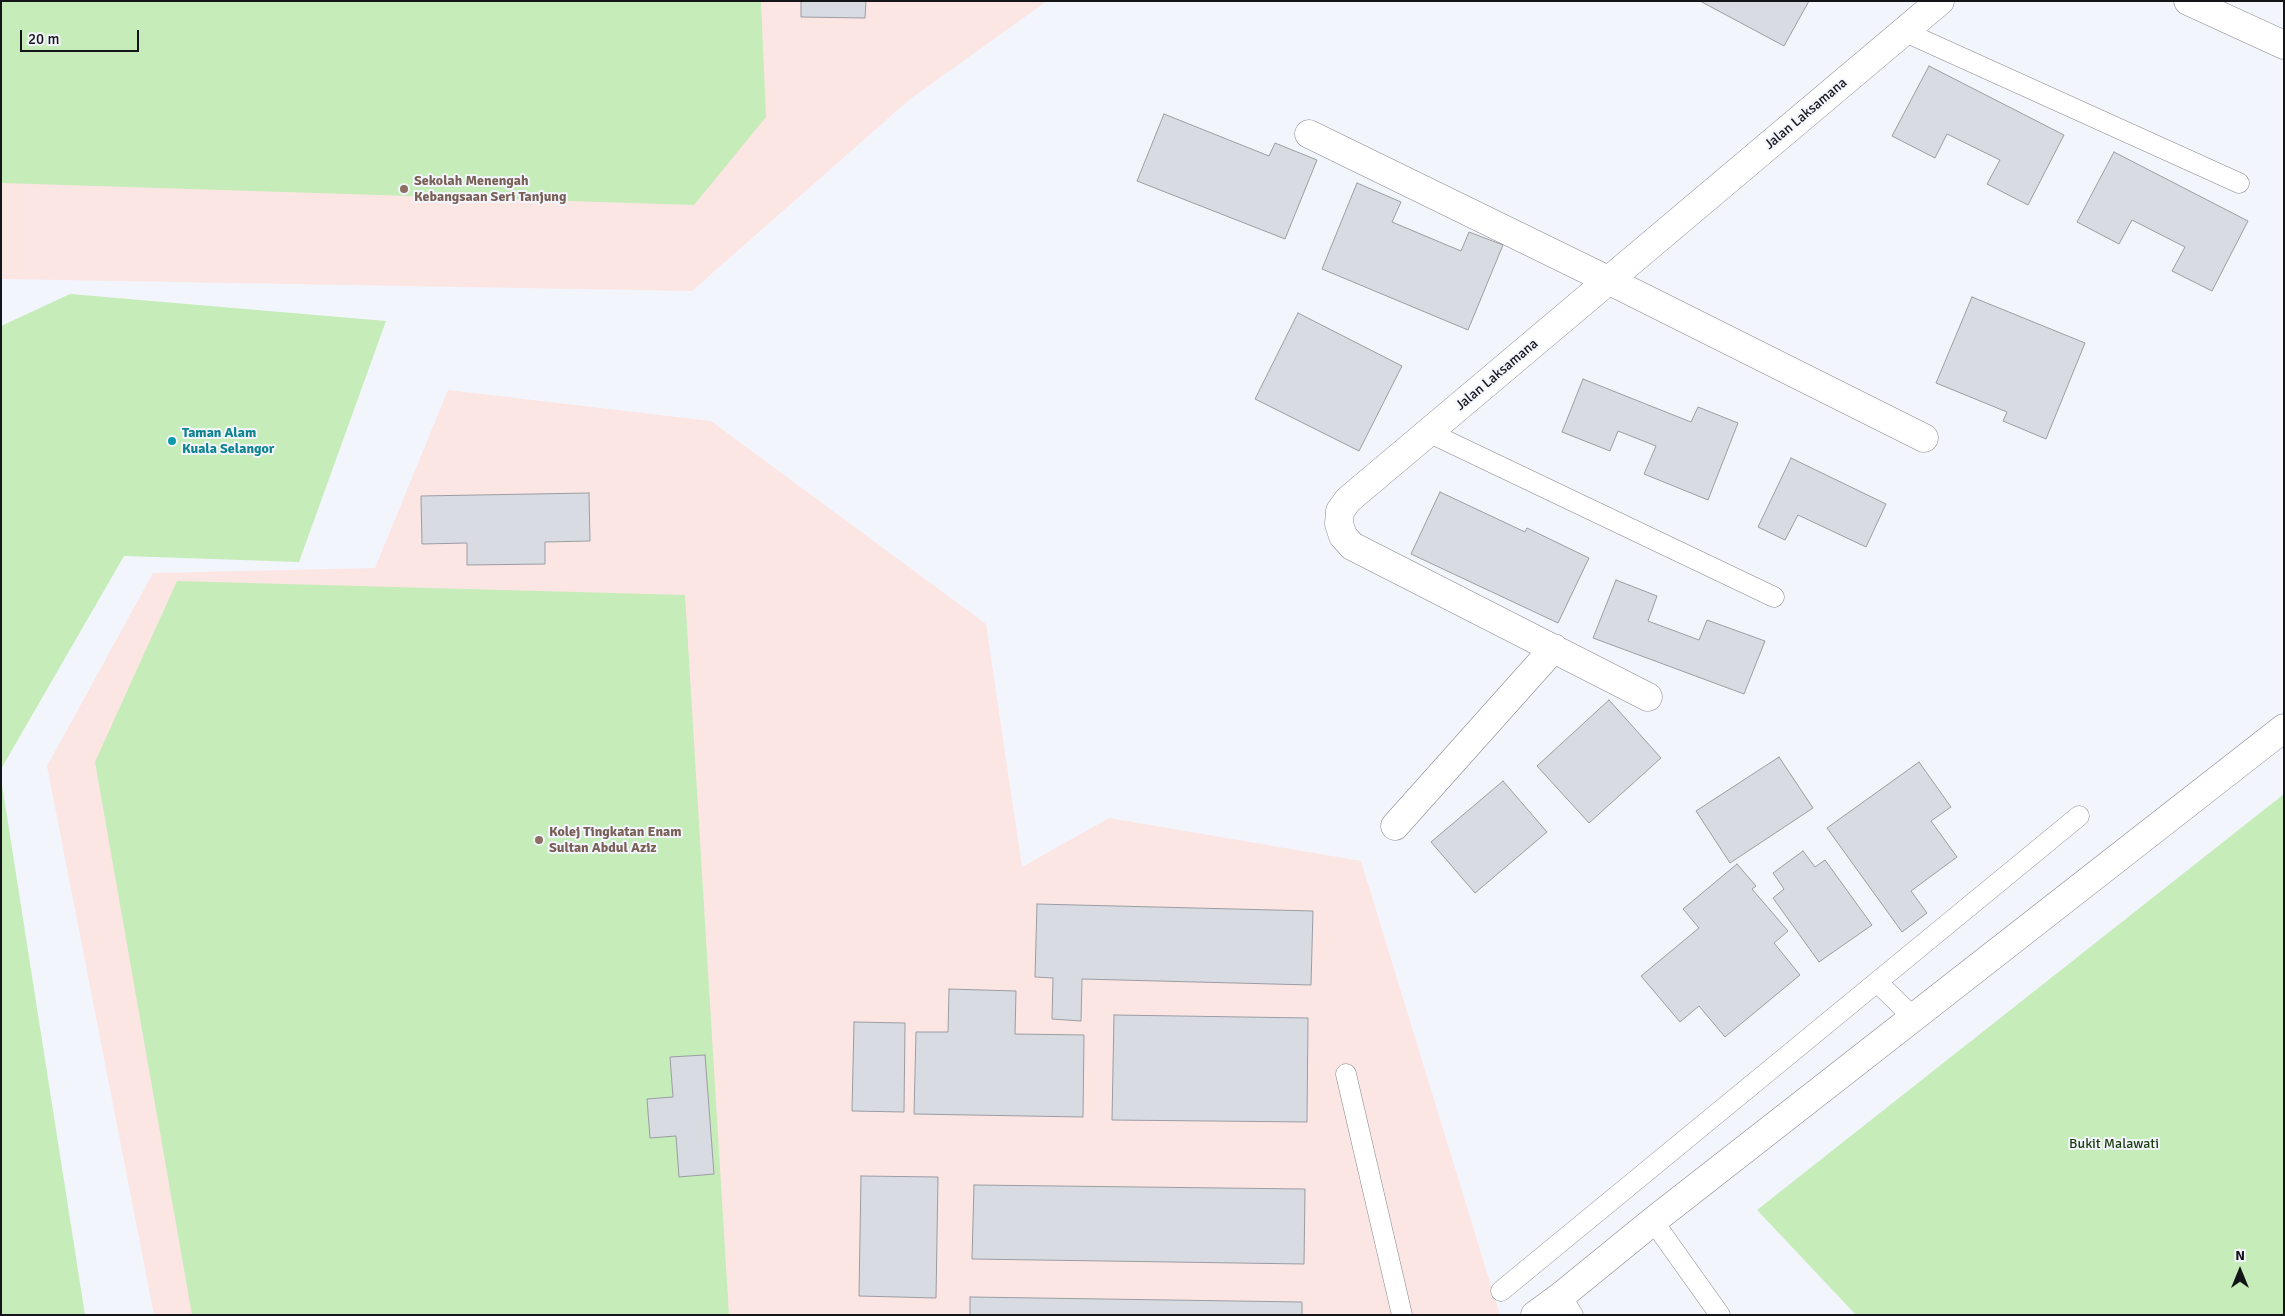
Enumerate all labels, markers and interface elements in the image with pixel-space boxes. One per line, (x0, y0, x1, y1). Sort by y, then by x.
scale bar (22, 20, 141, 52)
text: 20 m (28, 30, 59, 48)
street label: Jalan Laksamana (1761, 75, 1851, 153)
place label: Sekolah Menengah Kebangsaan Seri Tanjung (414, 173, 567, 206)
marker: Sekolah Menengah Kebangsaan Seri Tanjung (398, 183, 410, 195)
street label: Jalan Laksamana (1452, 336, 1542, 414)
place label: Taman Alam Kuala Selangor (182, 425, 274, 458)
marker: Taman Alam Kuala Selangor (166, 435, 178, 447)
place label: Kolej Tingkatan Enam Sultan Abdul Aziz (549, 824, 682, 856)
marker: Kolej Tingkatan Enam Sultan Abdul Aziz (533, 834, 545, 846)
park label: Bukit Malawati (2069, 1136, 2159, 1152)
north arrow (2215, 1246, 2265, 1296)
text: N (2235, 1247, 2245, 1264)

